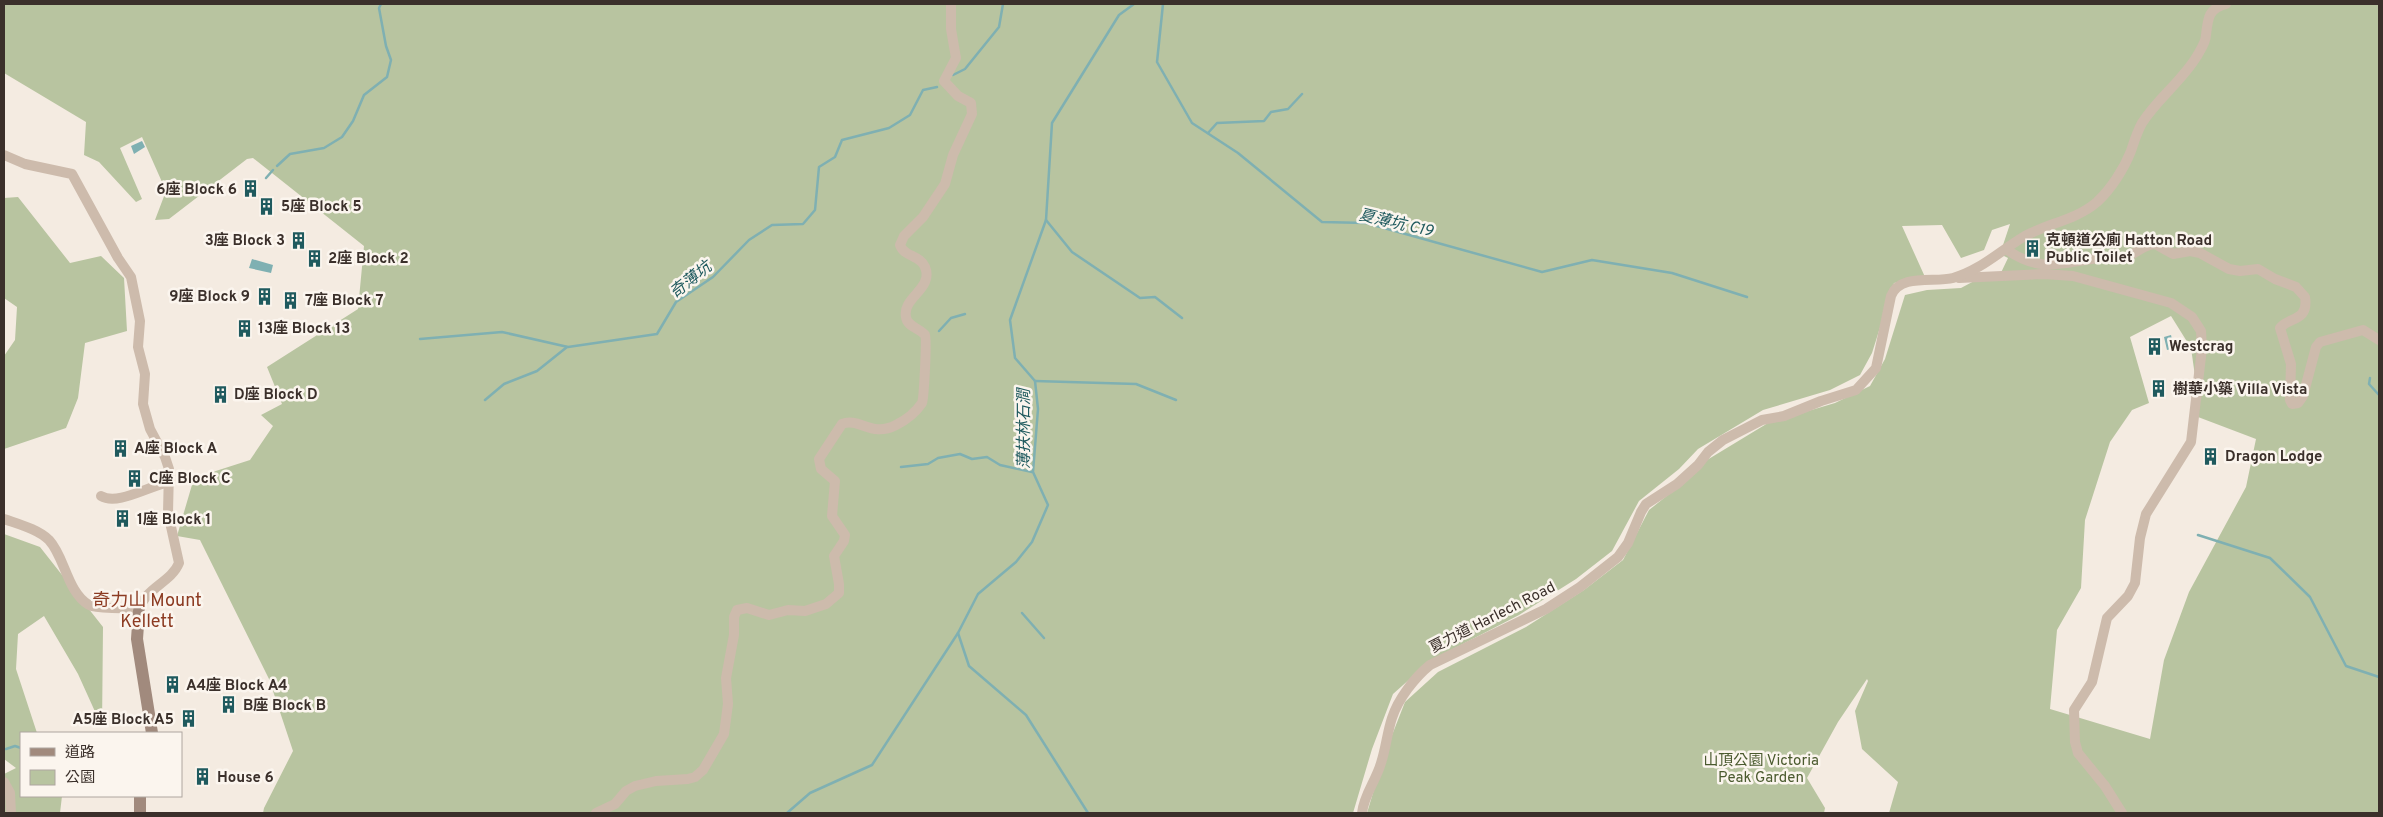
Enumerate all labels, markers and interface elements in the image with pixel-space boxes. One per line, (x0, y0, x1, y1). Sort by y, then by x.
building icon: 6座 Block 6 (241, 179, 261, 199)
place label: 6座 Block 6 (156, 180, 237, 200)
building icon: 5座 Block 5 (257, 196, 277, 216)
place label: 5座 Block 5 (281, 197, 362, 217)
water label: 夏薄坑 C19 (1356, 206, 1436, 242)
building icon: 3座 Block 3 (289, 230, 309, 250)
place label: 3座 Block 3 (205, 231, 285, 251)
place label: 克頓道公廁 Hatton Road Public Toilet (2046, 231, 2212, 268)
building icon: 克頓道公廁 Hatton Road Public Toilet (2022, 239, 2042, 259)
building icon: 2座 Block 2 (304, 248, 324, 268)
place label: 2座 Block 2 (328, 249, 409, 269)
water label: 奇薄坑 (666, 256, 718, 303)
building icon: 9座 Block 9 (254, 286, 274, 306)
place label: 9座 Block 9 (169, 287, 250, 307)
building icon: 7座 Block 7 (281, 290, 301, 310)
place label: 7座 Block 7 (305, 291, 383, 311)
building icon: 13座 Block 13 (234, 318, 254, 338)
place label: 13座 Block 13 (258, 319, 350, 339)
building icon: Westcrag (2145, 336, 2165, 356)
place label: Westcrag (2169, 338, 2233, 357)
building icon: 樹華小築 Villa Vista (2149, 379, 2169, 399)
place label: 樹華小築 Villa Vista (2173, 380, 2307, 400)
building icon: D座 Block D (210, 384, 230, 404)
place label: D座 Block D (234, 385, 318, 405)
water label: 薄扶林石澗 (1015, 387, 1035, 469)
building icon: A座 Block A (110, 438, 130, 458)
place label: A座 Block A (134, 439, 217, 459)
building icon: Dragon Lodge (2201, 446, 2221, 466)
place label: Dragon Lodge (2225, 448, 2322, 467)
building icon: C座 Block C (125, 468, 145, 488)
place label: C座 Block C (149, 469, 230, 489)
building icon: 1座 Block 1 (113, 509, 133, 529)
place label: 1座 Block 1 (137, 510, 211, 530)
street label: 夏力道 Harlech Road (1426, 578, 1559, 658)
district label: 奇力山 Mount Kellett (92, 590, 202, 634)
building icon: A4座 Block A4 (162, 675, 182, 695)
place label: A4座 Block A4 (186, 676, 288, 696)
building icon: B座 Block B (219, 695, 239, 715)
place label: B座 Block B (243, 696, 326, 716)
building icon: A5座 Block A5 (178, 709, 198, 729)
place label: A5座 Block A5 (72, 710, 174, 730)
legend (20, 732, 182, 797)
text: 道路 (65, 744, 95, 763)
park label: 山頂公園 Victoria Peak Garden (1703, 752, 1819, 788)
building icon: House 6 (193, 767, 213, 787)
text: 公園 (65, 769, 95, 788)
place label: House 6 (217, 769, 274, 788)

